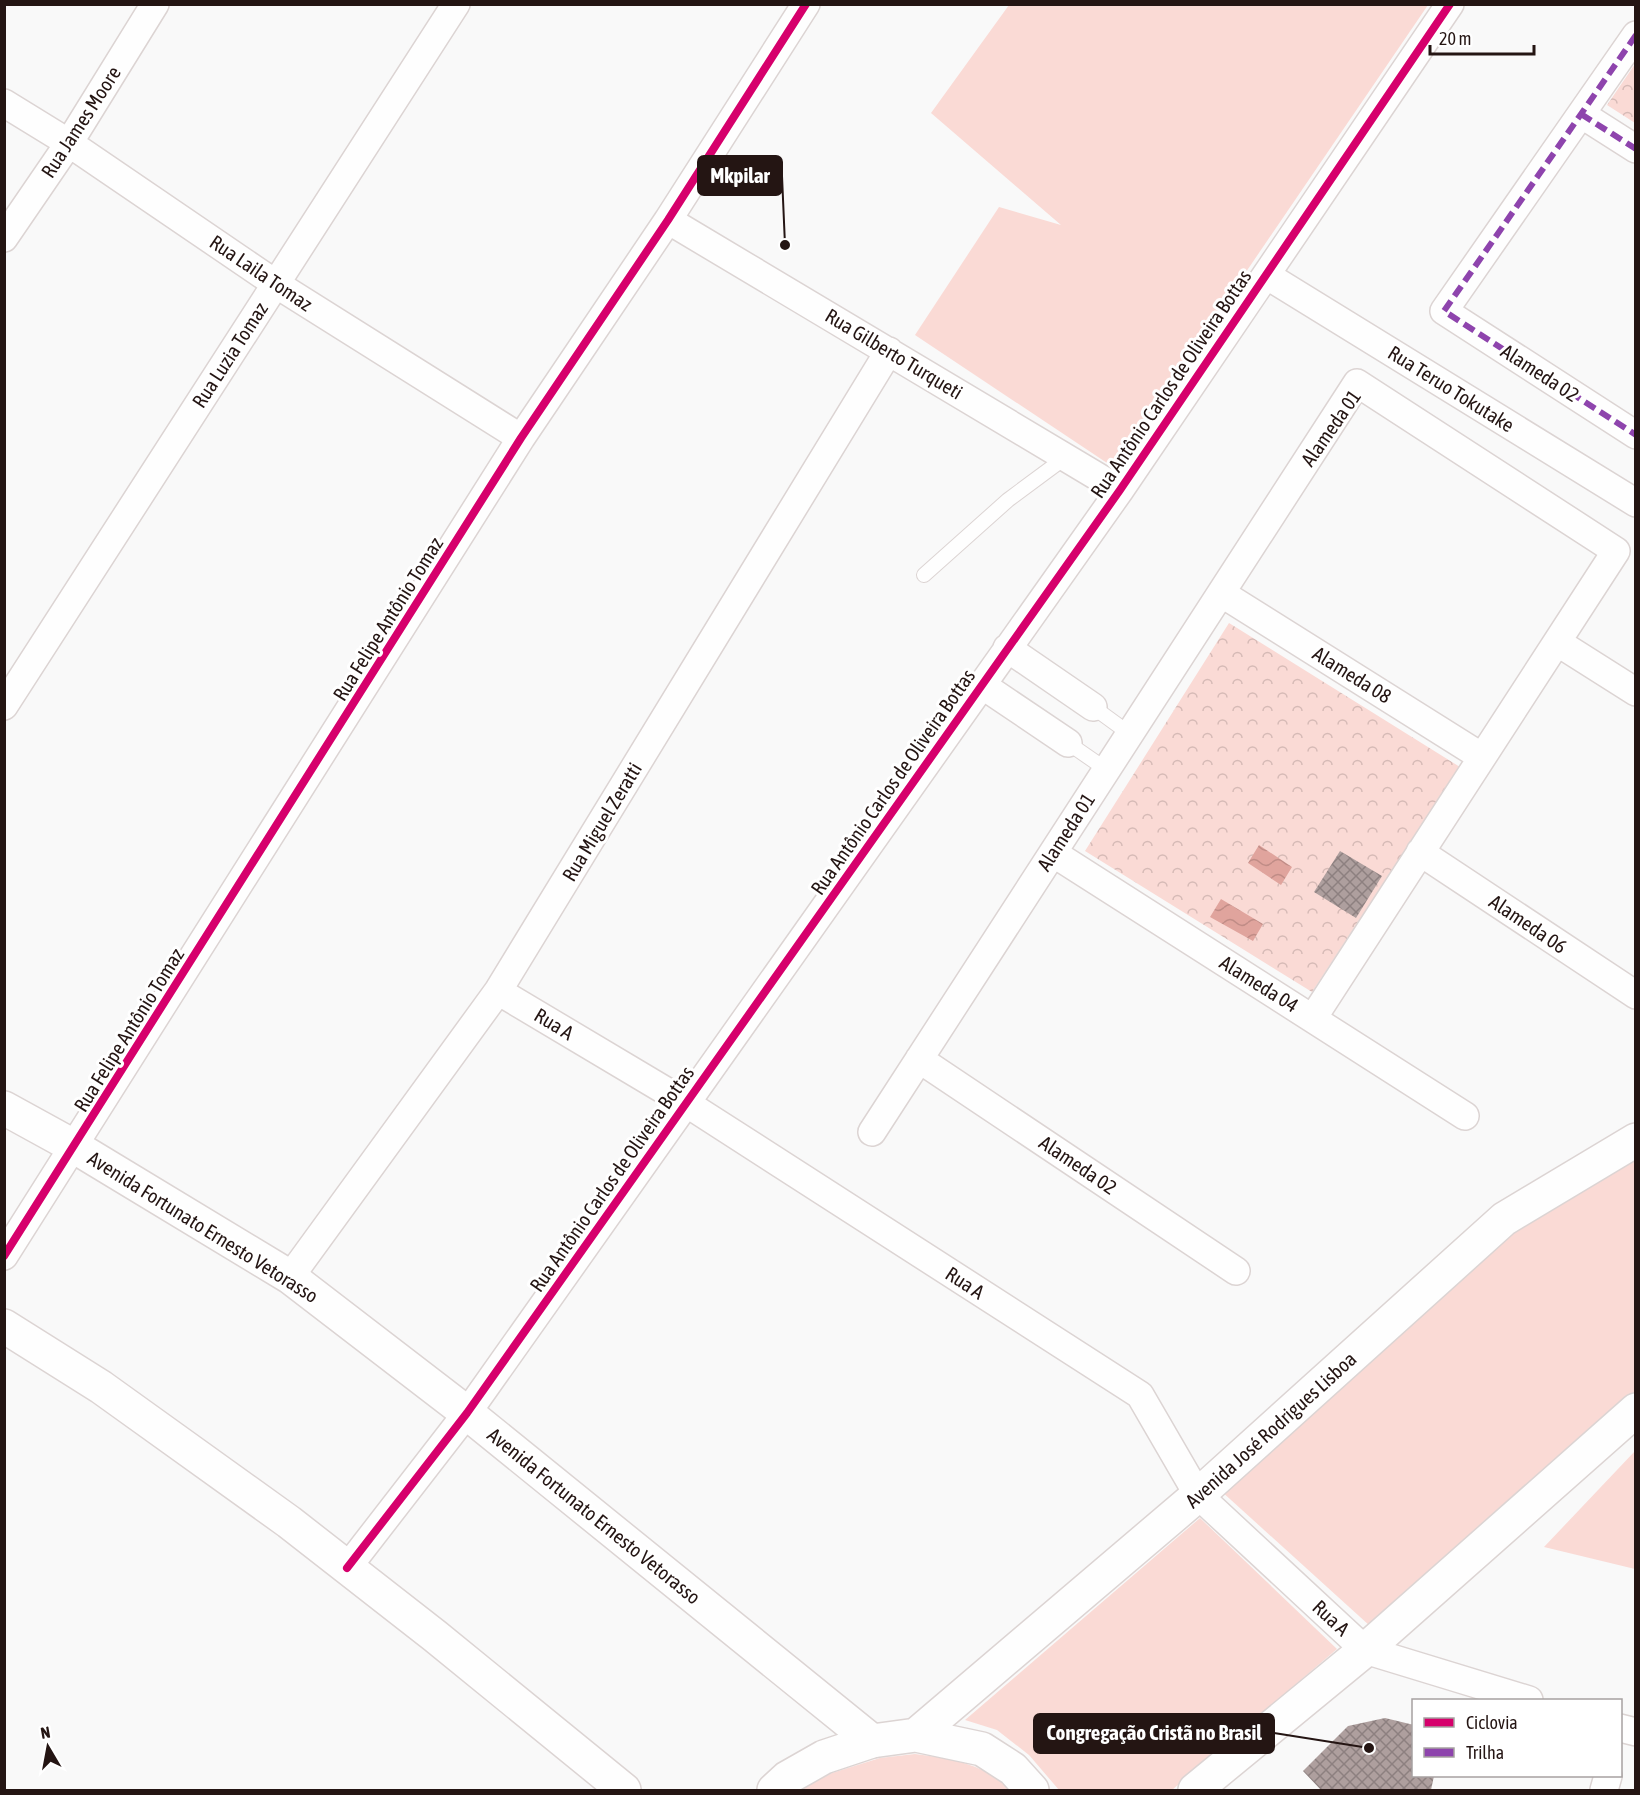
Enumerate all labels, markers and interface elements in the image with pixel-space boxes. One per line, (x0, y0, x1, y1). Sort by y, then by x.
scale bar (1430, 18, 1534, 56)
text: 20 m (1439, 28, 1471, 49)
street label: Rua James Moore (36, 62, 125, 182)
callout: Mkpilar (698, 156, 782, 195)
text: Mkpilar (710, 163, 771, 187)
street label: Rua Laila Tomaz (206, 230, 317, 315)
street label: Rua Antônio Carlos de Oliveira Bottas (1086, 265, 1256, 502)
street label: Rua Luzia Tomaz (187, 298, 272, 412)
street label: Rua Gilberto Turqueti (821, 304, 967, 404)
street label: Alameda 02 (1497, 339, 1583, 406)
street label: Rua Teruo Tokutake (1384, 341, 1518, 436)
street label: Alameda 01 (1296, 385, 1365, 470)
street label: Rua Felipe Antônio Tomaz (328, 533, 447, 705)
street label: Alameda 08 (1309, 641, 1396, 708)
street label: Rua Antônio Carlos de Oliveira Bottas (806, 665, 979, 899)
street label: Rua Miguel Zeratti (557, 758, 646, 885)
street label: Alameda 01 (1032, 789, 1099, 875)
street label: Alameda 06 (1485, 889, 1571, 958)
street label: Rua Felipe Antônio Tomaz (69, 944, 188, 1116)
street label: Alameda 04 (1216, 950, 1303, 1017)
street label: Rua A (531, 1003, 578, 1044)
street label: Rua Antônio Carlos de Oliveira Bottas (525, 1062, 698, 1296)
street label: Alameda 02 (1035, 1130, 1121, 1199)
street label: Avenida Fortunato Ernesto Vetorasso (84, 1146, 323, 1307)
street label: Rua A (942, 1262, 989, 1304)
street label: Avenida José Rodrigues Lisboa (1181, 1347, 1361, 1512)
street label: Avenida Fortunato Ernesto Vetorasso (483, 1423, 705, 1609)
street label: Rua A (1308, 1595, 1355, 1640)
legend (1412, 1699, 1622, 1777)
text: Ciclovia (1466, 1712, 1518, 1733)
callout: Congregação Cristã no Brasil (1034, 1714, 1274, 1753)
north arrow (18, 1717, 78, 1777)
text: Congregação Cristã no Brasil (1046, 1720, 1262, 1744)
text: N (39, 1723, 52, 1742)
text: Trilha (1466, 1742, 1504, 1763)

